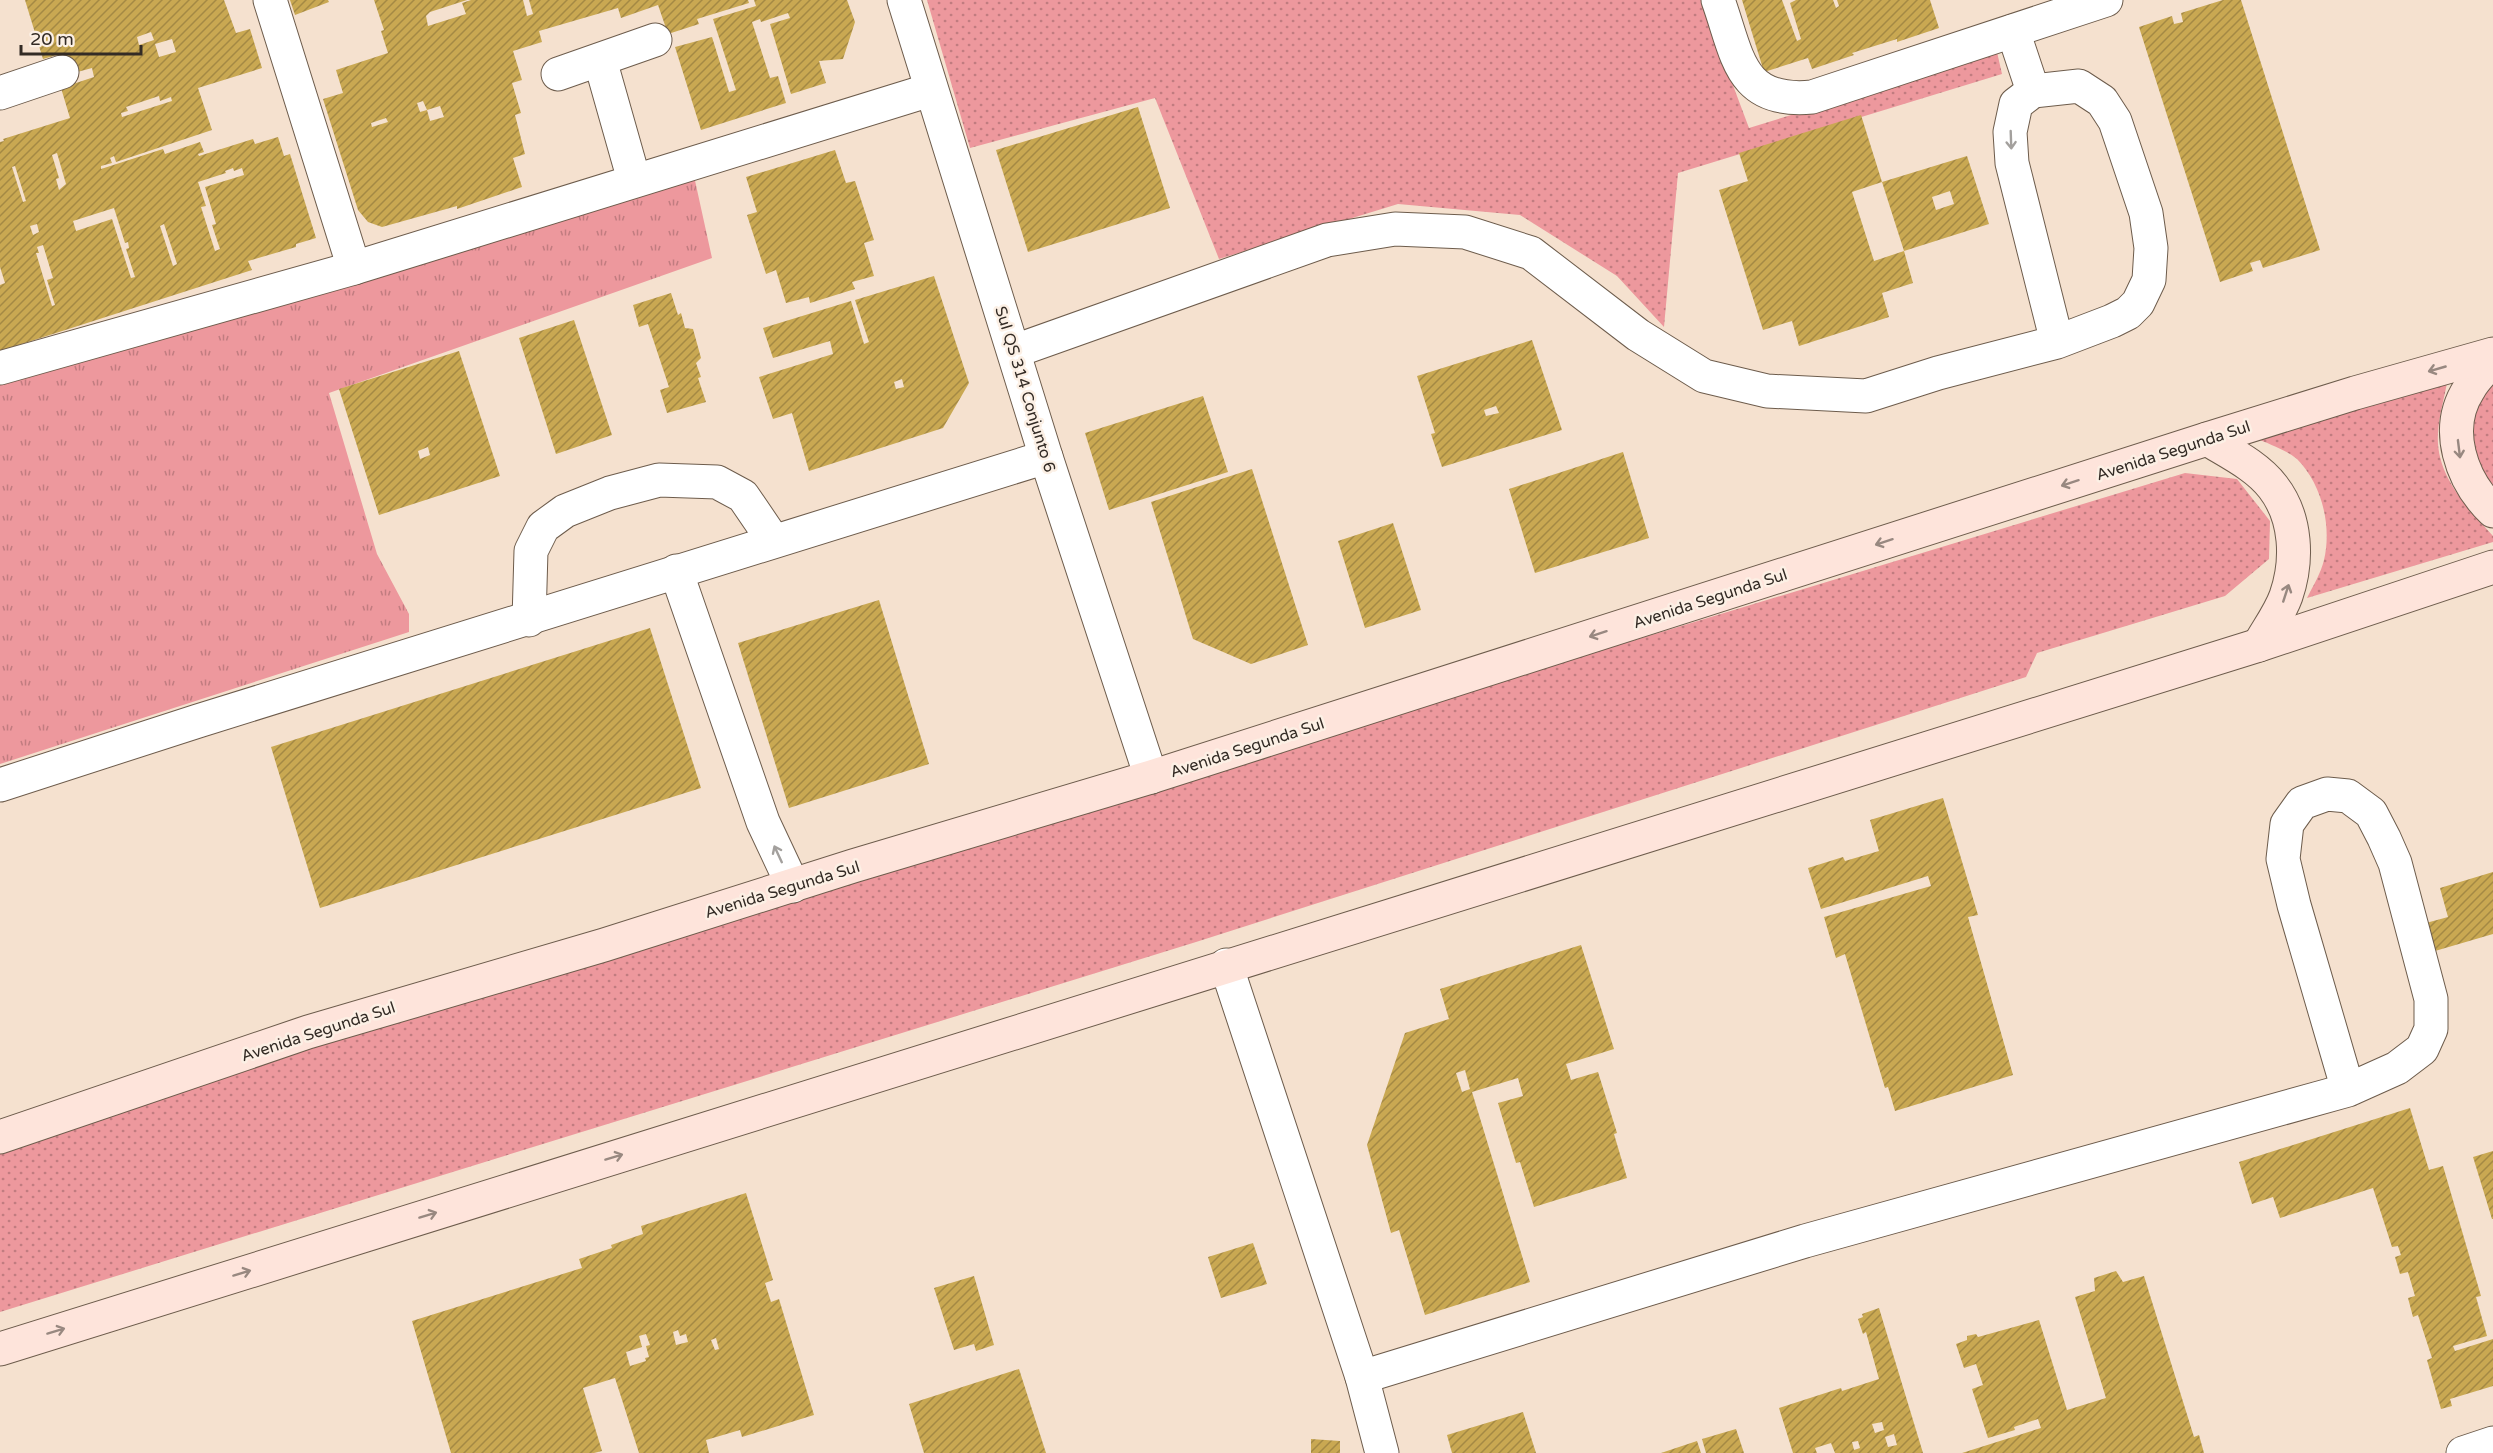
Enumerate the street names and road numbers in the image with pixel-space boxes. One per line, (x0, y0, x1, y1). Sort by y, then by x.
street label: Sul QS 314 Conjunto 6 (990, 304, 1060, 475)
street label: Avenida Segunda Sul (2094, 417, 2253, 485)
street label: Avenida Segunda Sul (1631, 565, 1790, 633)
street label: Avenida Segunda Sul (1168, 714, 1327, 782)
street label: Avenida Segunda Sul (702, 857, 862, 923)
street label: Avenida Segunda Sul (239, 998, 398, 1066)

